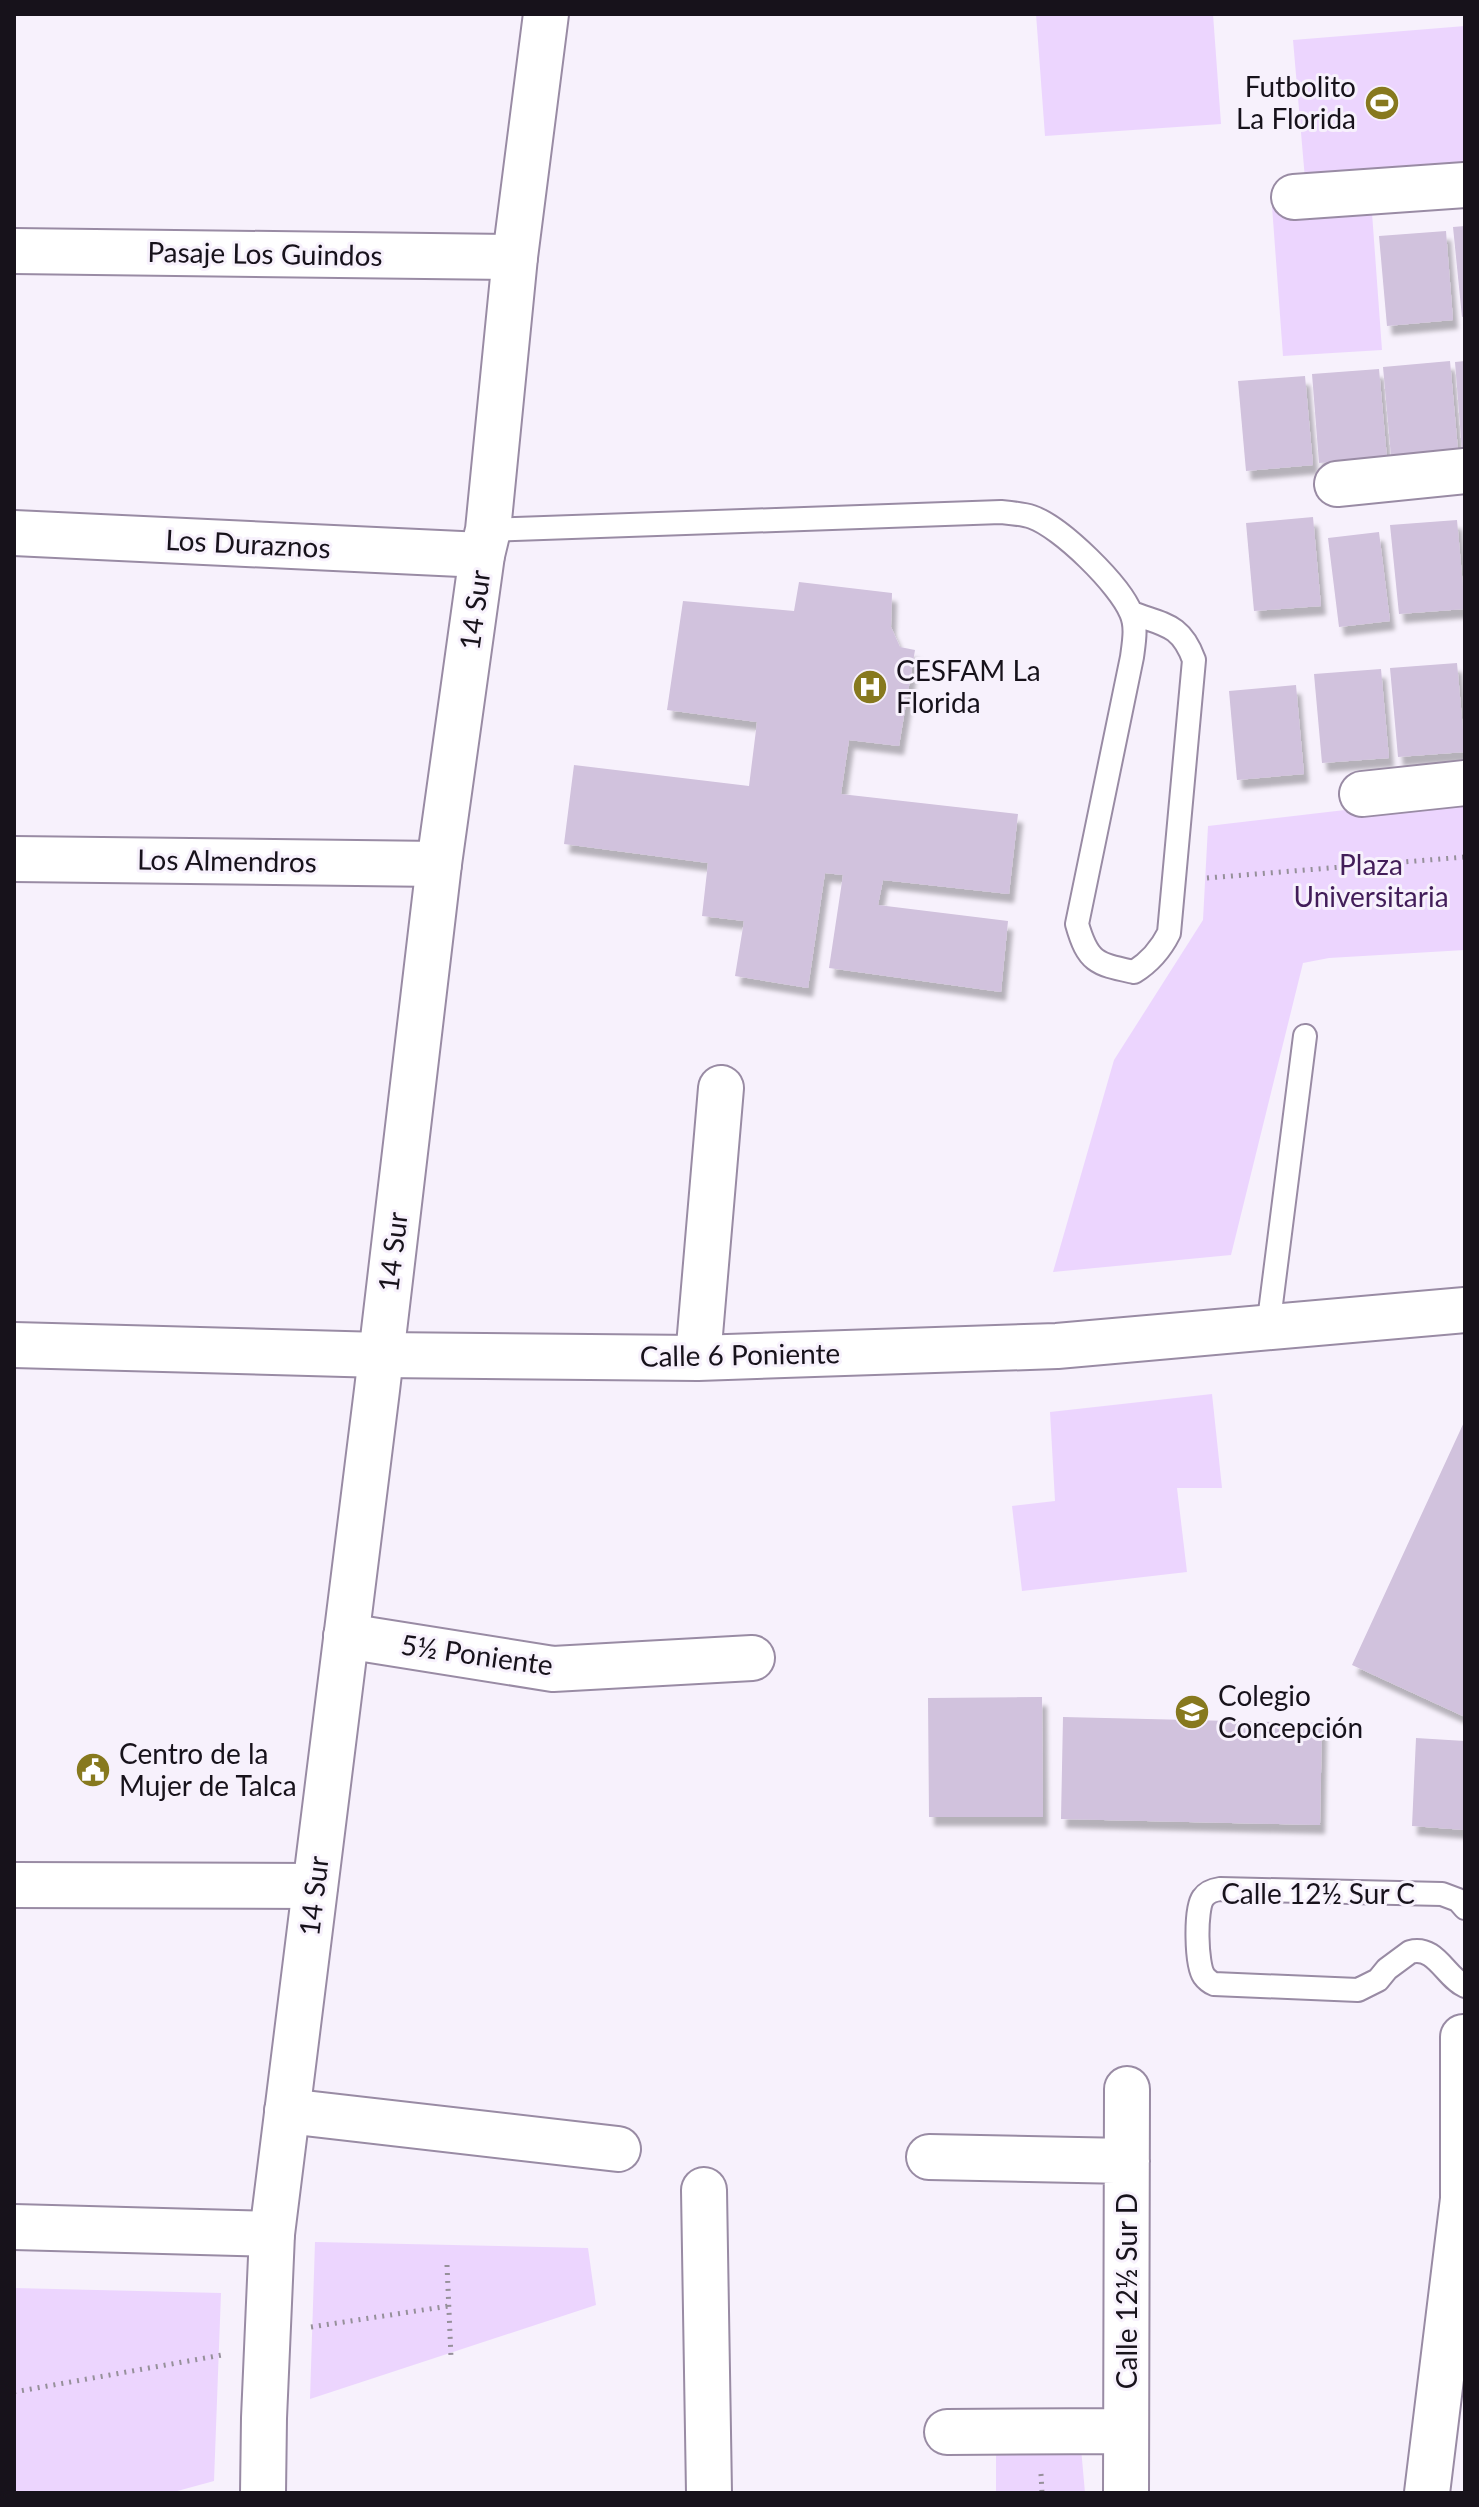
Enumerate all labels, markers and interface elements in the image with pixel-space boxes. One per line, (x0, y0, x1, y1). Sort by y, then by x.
place label: Futbolito La Florida (1236, 69, 1356, 135)
sports icon: Futbolito La Florida (1363, 84, 1401, 122)
street label: Pasaje Los Guindos (147, 234, 383, 272)
street label: Los Duraznos (165, 522, 332, 564)
street label: 14 Sur (452, 568, 496, 652)
place label: CESFAM La Florida (896, 653, 1041, 719)
hospital icon: CESFAM La Florida (851, 668, 889, 706)
street label: Los Almendros (137, 841, 317, 879)
park label: Plaza Universitaria (1293, 847, 1449, 913)
street label: 14 Sur (370, 1210, 414, 1294)
street label: Calle 6 Poniente (639, 1335, 840, 1373)
street label: 5½ Poniente (399, 1627, 555, 1681)
place label: Colegio Concepción (1218, 1678, 1363, 1744)
school or university icon: Colegio Concepción (1173, 1693, 1211, 1731)
place label: Centro de la Mujer de Talca (119, 1736, 297, 1802)
public building icon: Centro de la Mujer de Talca (74, 1751, 112, 1789)
street label: 14 Sur (291, 1854, 335, 1938)
street label: Calle 12½ Sur C (1221, 1876, 1415, 1910)
street label: Calle 12½ Sur D (1109, 2193, 1143, 2389)

